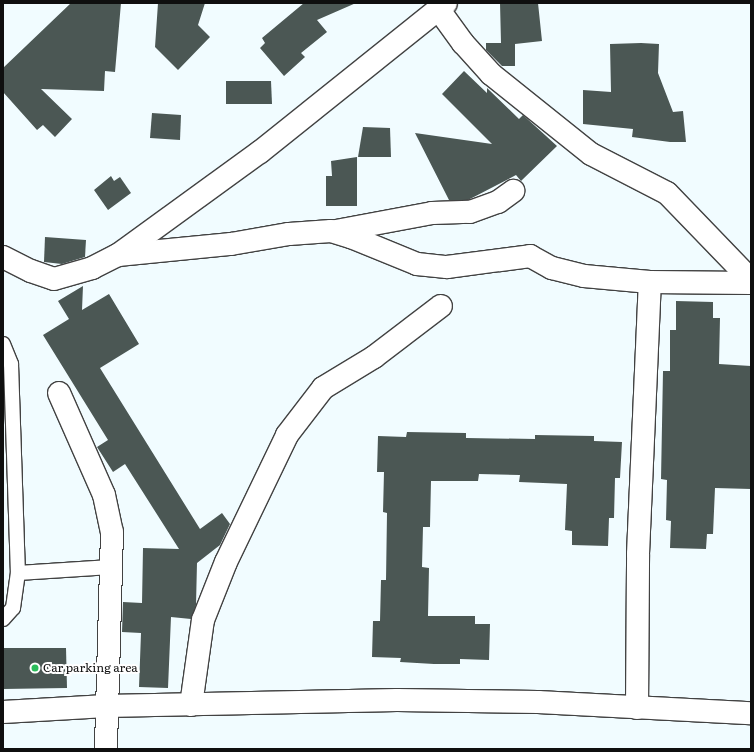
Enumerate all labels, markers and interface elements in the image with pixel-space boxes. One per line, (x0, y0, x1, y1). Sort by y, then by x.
place label: Car parking area (43, 661, 138, 675)
marker: Car parking area (30, 663, 40, 673)

